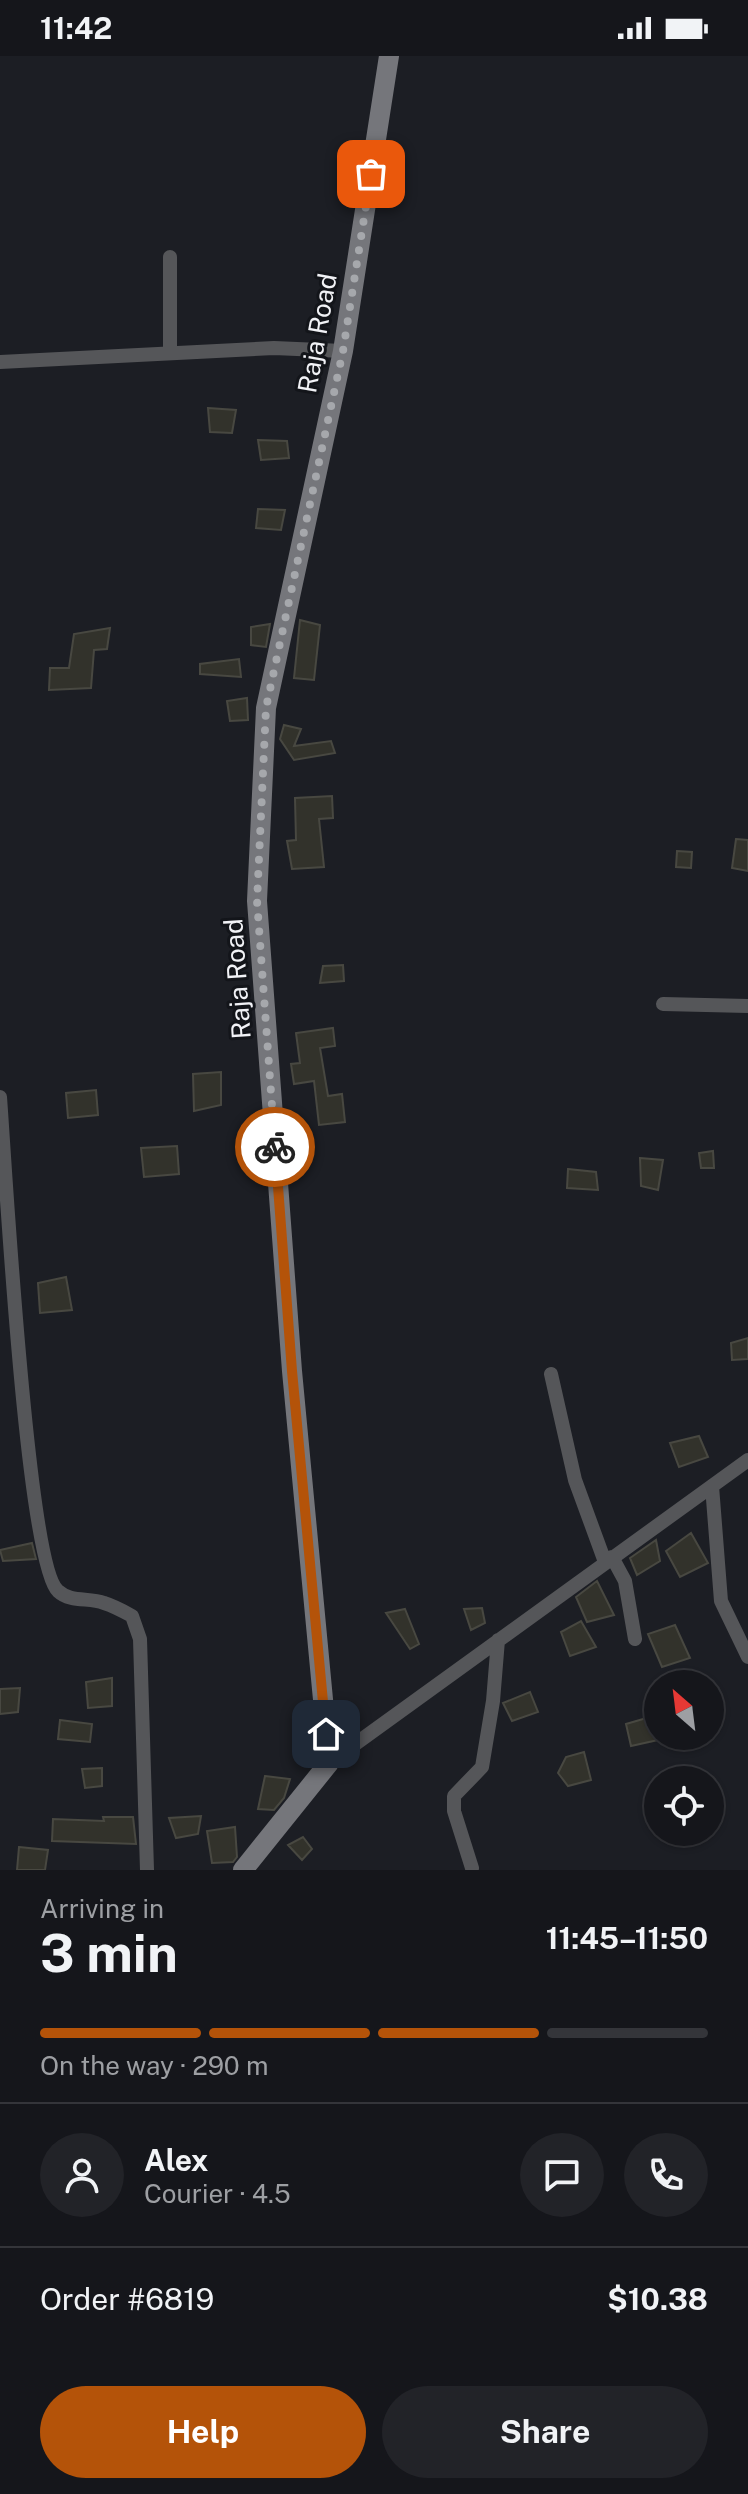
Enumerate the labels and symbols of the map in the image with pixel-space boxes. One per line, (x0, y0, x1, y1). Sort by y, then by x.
pin (337, 140, 405, 208)
street label: Raja Road (291, 271, 343, 395)
street label: Raja Road (217, 918, 257, 1040)
courier (235, 1107, 315, 1187)
north arrow (644, 1670, 724, 1750)
pin (292, 1700, 360, 1768)

